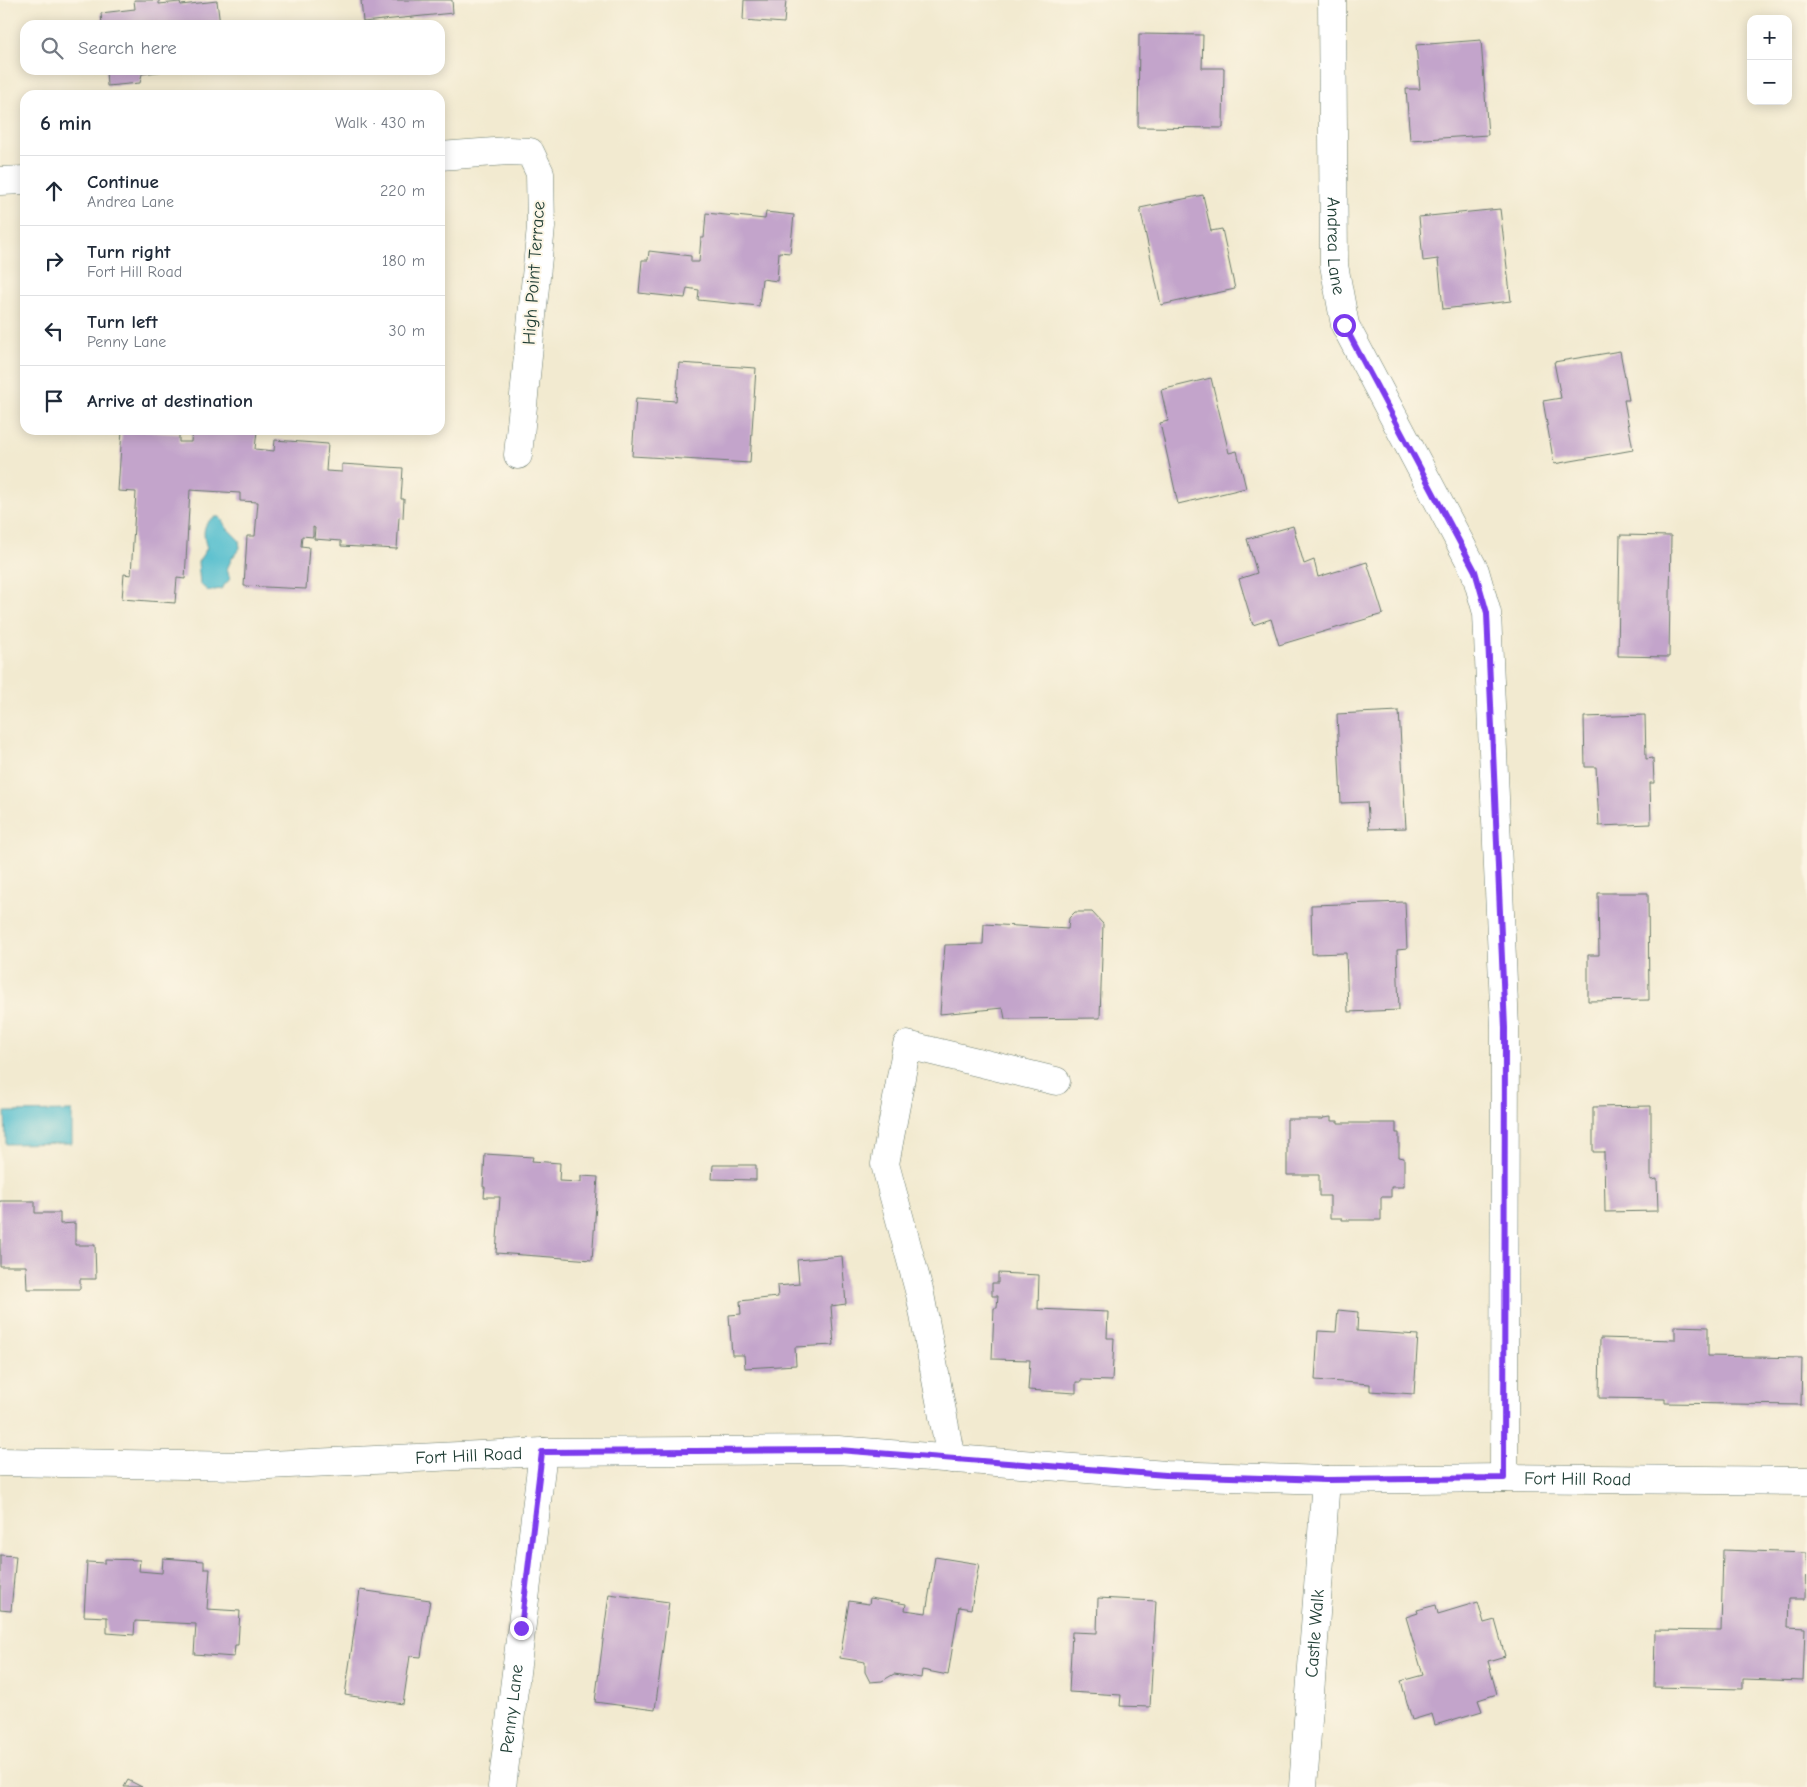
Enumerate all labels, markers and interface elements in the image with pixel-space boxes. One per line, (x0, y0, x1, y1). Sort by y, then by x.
map controls (1747, 15, 1792, 105)
button: + (1747, 15, 1792, 60)
search box (20, 20, 445, 75)
icon: search (38, 34, 66, 62)
text: Search here (78, 37, 177, 59)
button: − (1747, 60, 1792, 105)
text: 6 min (40, 111, 92, 135)
text: Walk · 430 m (335, 114, 425, 132)
text: Continue (87, 171, 159, 193)
icon: ahead (40, 177, 68, 205)
text: 220 m (380, 182, 425, 200)
text: Andrea Lane (87, 193, 174, 211)
street label: Andrea Lane (1323, 197, 1350, 296)
street label: High Point Terrace (518, 200, 550, 346)
text: Turn right (87, 241, 171, 263)
icon: right (40, 247, 68, 275)
text: 180 m (382, 252, 425, 270)
text: Fort Hill Road (87, 263, 182, 281)
text: Turn left (87, 311, 158, 333)
route start (1333, 314, 1356, 337)
icon: left (40, 317, 68, 345)
text: 30 m (389, 322, 425, 340)
text: Penny Lane (87, 333, 166, 351)
icon: arrive (40, 387, 68, 415)
text: Arrive at destination (87, 390, 253, 412)
street label: Fort Hill Road (415, 1442, 523, 1469)
street label: Fort Hill Road (1524, 1468, 1631, 1490)
street label: Castle Walk (1301, 1588, 1328, 1678)
route end (510, 1617, 533, 1640)
street label: Penny Lane (496, 1663, 527, 1754)

